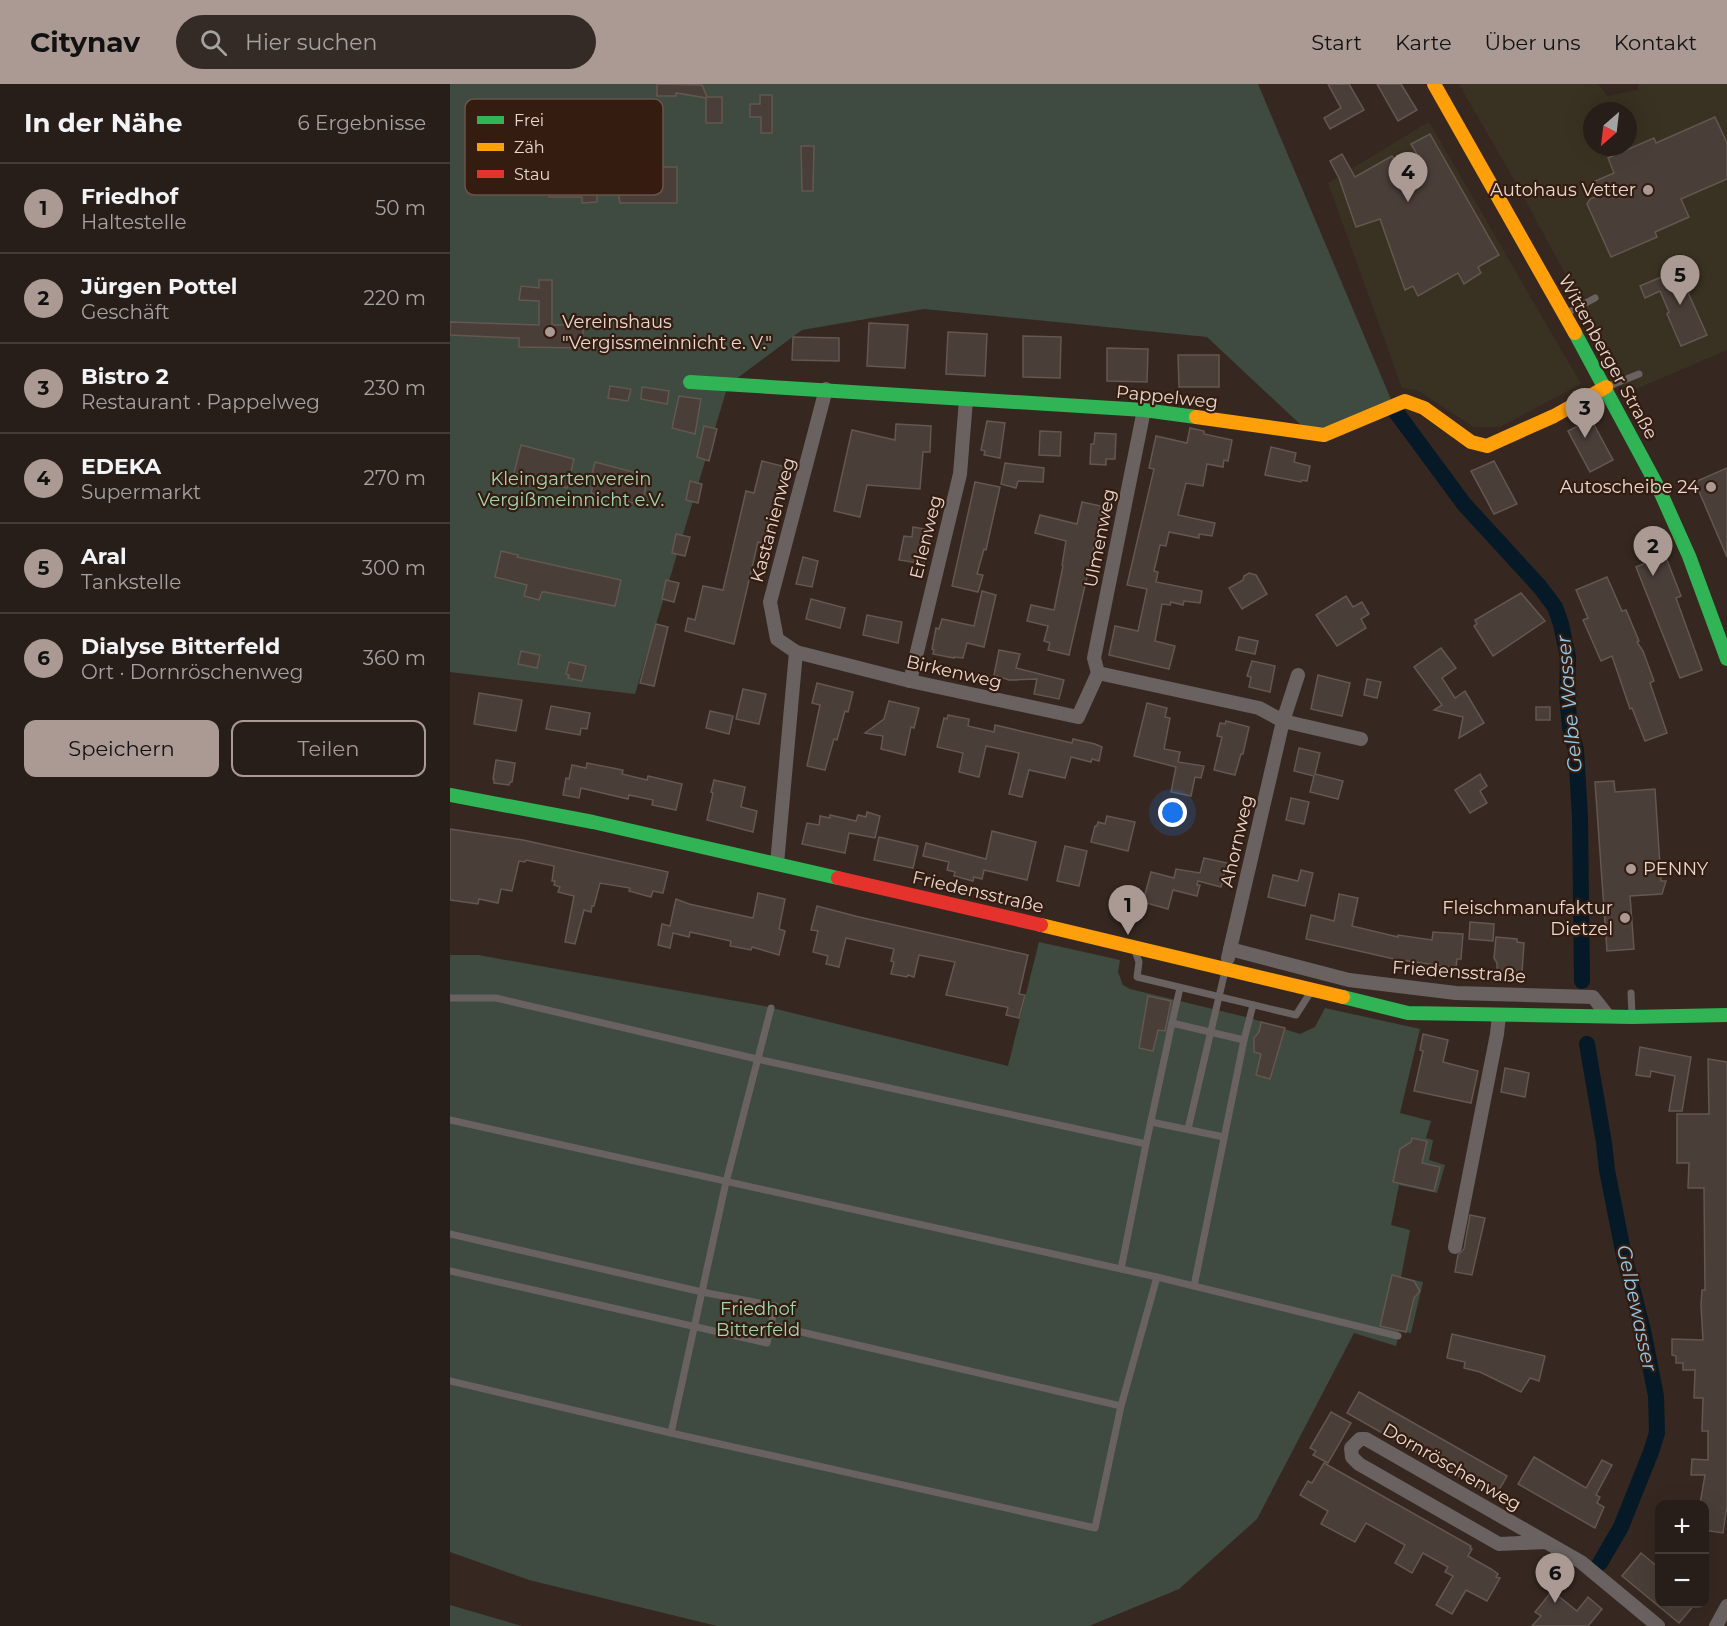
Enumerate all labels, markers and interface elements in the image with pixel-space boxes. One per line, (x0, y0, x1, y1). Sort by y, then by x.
search box (176, 15, 596, 69)
text: Citynav (30, 25, 140, 59)
icon: search (197, 26, 230, 59)
text: Hier suchen (245, 29, 378, 56)
text: Start (1311, 30, 1362, 55)
text: Karte (1395, 30, 1452, 55)
text: Über uns (1485, 30, 1581, 55)
text: Kontakt (1614, 30, 1697, 55)
legend (465, 99, 663, 195)
north arrow (1583, 102, 1637, 156)
text: In der Nähe (24, 107, 182, 139)
text: 6 Ergebnisse (298, 111, 426, 135)
text: Frei (514, 111, 544, 130)
text: Zäh (514, 138, 545, 157)
pin: 4 (1388, 152, 1428, 202)
text: Stau (514, 165, 550, 184)
place label: Autohaus Vetter (1490, 179, 1636, 201)
text: Friedhof (81, 183, 178, 210)
marker: Autohaus Vetter (1641, 183, 1655, 197)
text: 1 (40, 196, 47, 220)
text: 50 m (375, 196, 426, 220)
text: Haltestelle (81, 210, 187, 234)
pin: 5 (1660, 256, 1700, 305)
street label: Wittenberger Straße (1554, 271, 1663, 443)
text: Jürgen Pottel (81, 273, 237, 300)
text: 2 (38, 286, 49, 310)
text: 220 m (364, 286, 426, 310)
text: Geschäft (81, 300, 170, 324)
place label: Vereinshaus "Vergissmeinnicht e. V." (562, 311, 772, 354)
marker: Vereinshaus "Vergissmeinnicht e. V." (543, 325, 557, 339)
text: Bistro 2 (81, 363, 169, 390)
text: 3 (38, 376, 49, 400)
text: 230 m (364, 376, 426, 400)
street label: Pappelweg (1115, 381, 1219, 413)
pin: 3 (1566, 388, 1604, 438)
text: Restaurant · Pappelweg (81, 390, 320, 414)
text: EDEKA (81, 453, 161, 480)
street label: Kastanienweg (746, 455, 800, 585)
text: 4 (37, 466, 50, 490)
text: 270 m (364, 466, 426, 490)
park label: Kleingartenverein Vergißmeinnicht e.V. (478, 468, 664, 511)
place label: Autoscheibe 24 (1560, 476, 1699, 498)
text: Supermarkt (81, 480, 201, 504)
marker: Autoscheibe 24 (1704, 480, 1718, 494)
street label: Ulmenweg (1080, 487, 1120, 589)
street label: Erlenweg (905, 493, 947, 581)
pin: 2 (1634, 526, 1672, 576)
text: Aral (81, 543, 127, 570)
text: 5 (38, 556, 49, 580)
text: 300 m (362, 556, 426, 580)
text: Tankstelle (81, 570, 181, 594)
text: Dialyse Bitterfeld (81, 633, 280, 660)
water label: Gelbe Wasser (1551, 633, 1587, 774)
text: 6 (37, 646, 50, 670)
text: 360 m (363, 646, 426, 670)
street label: Birkenweg (904, 650, 1004, 694)
text: Ort · Dornröschenweg (81, 660, 303, 684)
button: Speichern (24, 720, 219, 777)
button: Teilen (231, 720, 426, 777)
street label: Ahornweg (1216, 793, 1258, 889)
your location (1158, 798, 1187, 827)
place label: PENNY (1643, 858, 1709, 880)
marker: PENNY (1624, 862, 1638, 876)
street label: Friedensstraße (910, 866, 1046, 918)
pin: 1 (1108, 886, 1148, 935)
place label: Fleischmanufaktur Dietzel (1442, 897, 1613, 940)
marker: Fleischmanufaktur Dietzel (1618, 911, 1632, 925)
street label: Friedensstraße (1391, 956, 1527, 988)
water label: Gelbewasser (1612, 1242, 1662, 1374)
park label: Friedhof Bitterfeld (716, 1298, 800, 1341)
street label: Dornröschenweg (1379, 1418, 1525, 1516)
map controls (1655, 1500, 1709, 1608)
button: + (1655, 1500, 1709, 1554)
pin: 6 (1536, 1554, 1574, 1603)
button: − (1655, 1554, 1709, 1608)

